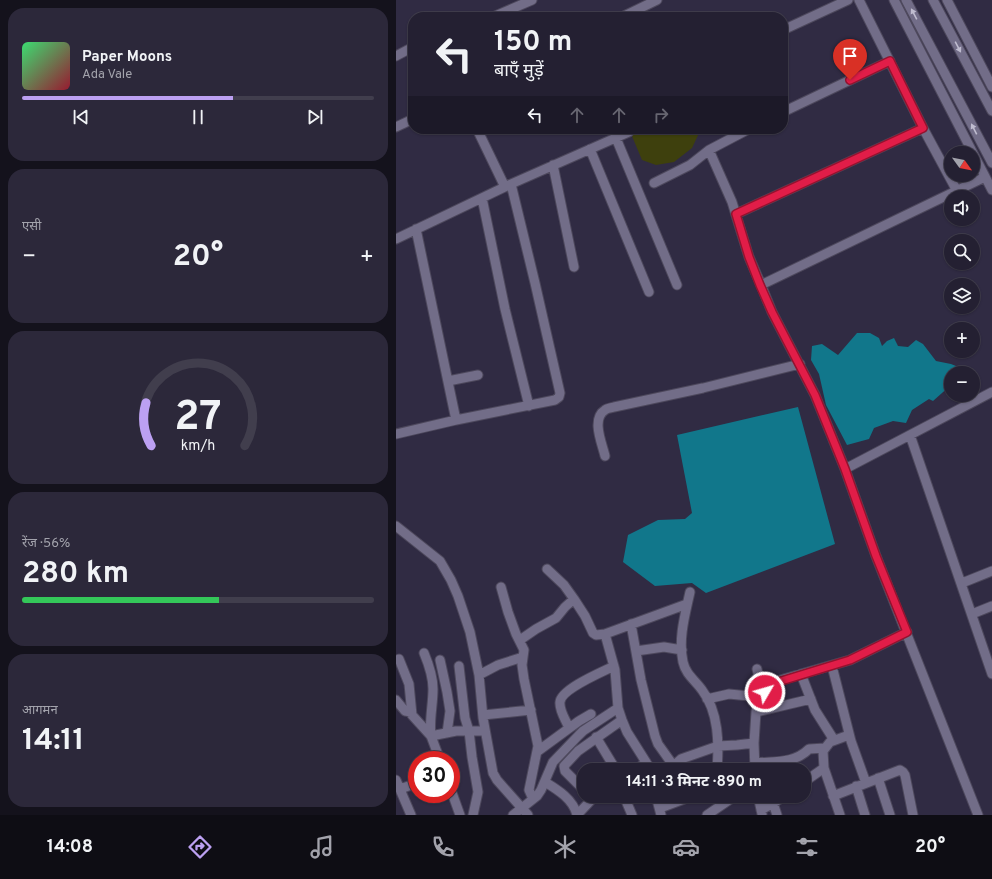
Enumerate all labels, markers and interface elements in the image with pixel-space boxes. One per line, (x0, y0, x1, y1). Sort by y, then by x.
one-way arrow (910, 8, 917, 19)
text: 150 m (494, 25, 572, 61)
icon: left (428, 28, 480, 80)
pin (833, 39, 867, 80)
one-way arrow (955, 41, 961, 53)
icon: arrive (839, 45, 861, 67)
text: Paper Moons (82, 48, 172, 67)
text: बाएँ मुड़ें (494, 60, 544, 83)
text: Ada Vale (82, 67, 132, 83)
icon: left (524, 104, 546, 126)
icon: ahead (566, 104, 588, 126)
icon: ahead (608, 104, 630, 126)
icon: right (650, 104, 672, 126)
icon: previous (70, 106, 92, 128)
icon: pause (187, 106, 209, 128)
icon: next (304, 106, 326, 128)
one-way arrow (971, 123, 977, 134)
north arrow (944, 146, 980, 182)
map controls (944, 146, 980, 402)
button: sound (944, 190, 980, 226)
text: एसी (22, 219, 41, 235)
button: search (944, 234, 980, 270)
text: 20° (173, 239, 223, 276)
text: − (22, 244, 36, 271)
text: + (360, 244, 374, 271)
button: layers (944, 278, 980, 314)
button: + (944, 322, 980, 358)
button: − (944, 366, 980, 402)
text: 27 (174, 391, 222, 444)
text: km/h (181, 436, 215, 454)
text: रेंज · 56% (22, 536, 70, 552)
text: 280 km (22, 556, 129, 593)
position arrow (744, 671, 786, 713)
text: आगमन (22, 703, 58, 719)
text: 14:11 (22, 723, 85, 760)
speed limit sign: 30 (408, 751, 460, 803)
text: 14:11 · 3 मिनट · 890 m (626, 773, 762, 792)
icon: directions (186, 833, 214, 861)
icon: music (308, 833, 336, 861)
icon: phone (429, 833, 457, 861)
icon: climate (551, 833, 579, 861)
icon: car (672, 833, 700, 861)
icon: filters (793, 833, 821, 861)
text: 14:08 (47, 836, 93, 859)
text: 20° (915, 836, 945, 859)

